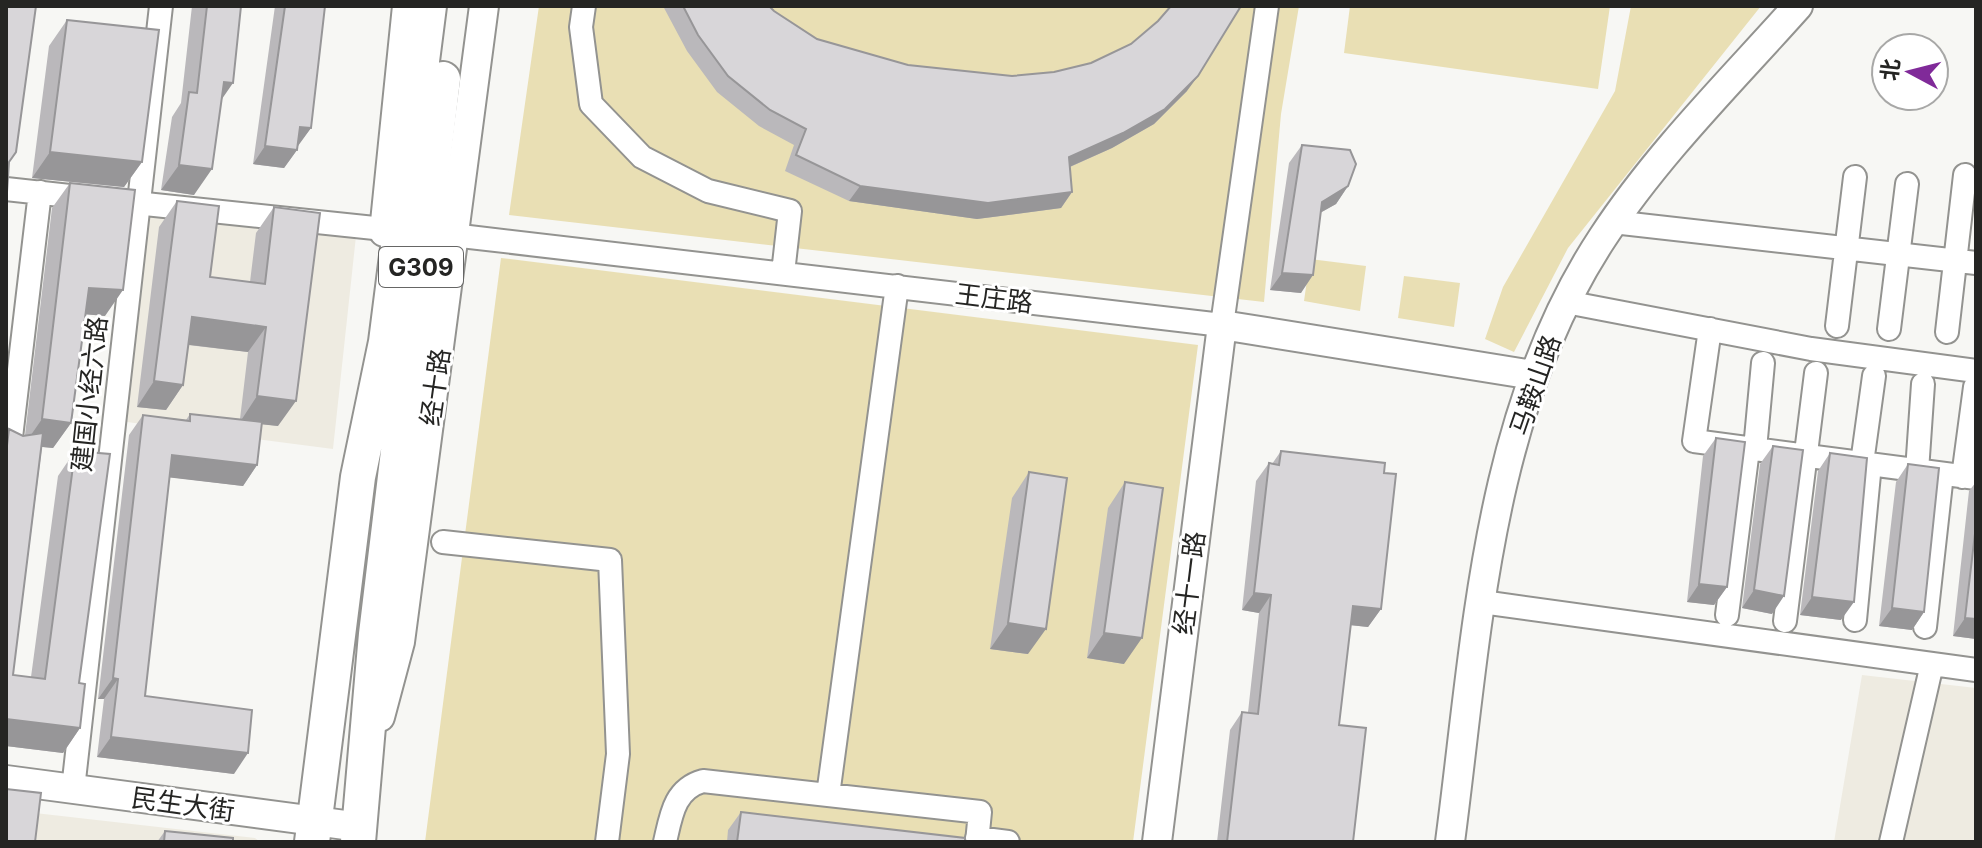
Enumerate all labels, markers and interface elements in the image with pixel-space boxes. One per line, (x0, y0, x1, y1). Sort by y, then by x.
north arrow (1870, 32, 1950, 112)
text: 北 (1876, 57, 1904, 82)
road number: G309 (379, 247, 463, 287)
street label: 王庄路 (953, 278, 1035, 318)
street label: 建国小经六路 (65, 315, 113, 473)
street label: 马鞍山路 (1503, 331, 1567, 439)
street label: 经十路 (414, 346, 456, 428)
street label: 经十一路 (1167, 529, 1211, 637)
street label: 民生大街 (129, 781, 237, 827)

